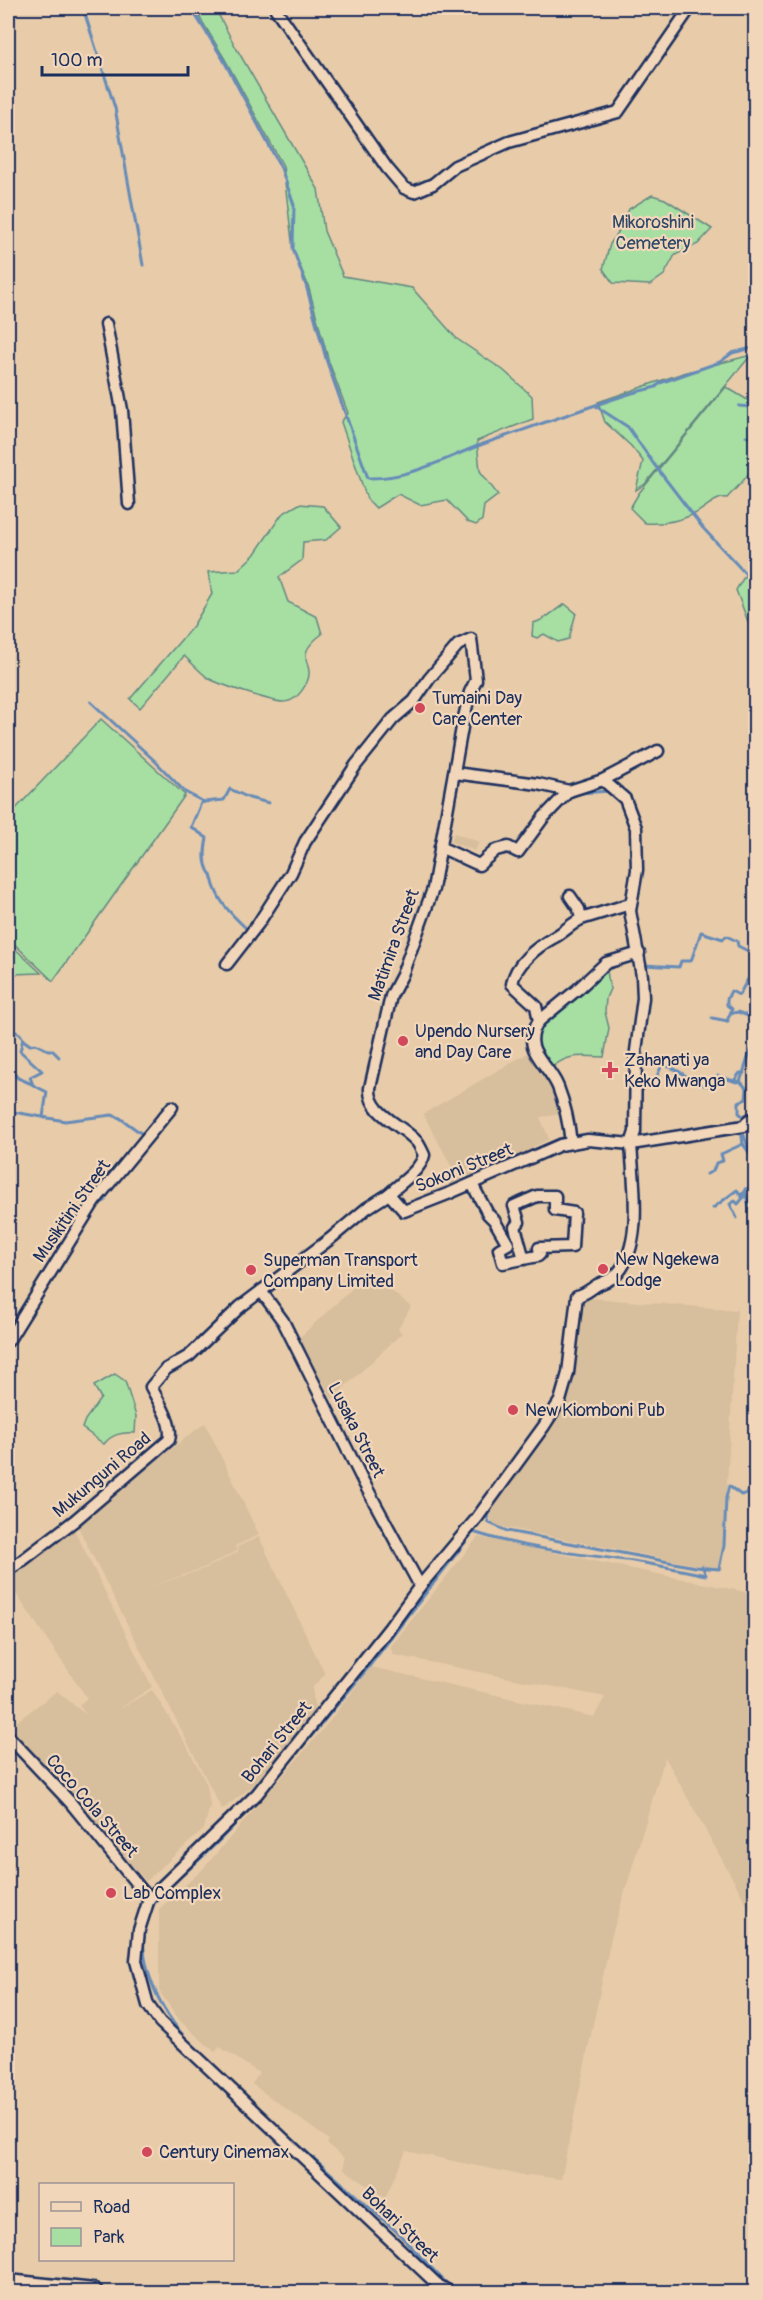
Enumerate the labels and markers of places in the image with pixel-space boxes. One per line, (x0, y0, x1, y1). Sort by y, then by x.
place label: Tumaini Day Care Center (432, 687, 523, 731)
marker: Tumaini Day Care Center (413, 701, 427, 715)
place label: Upendo Nursery and Day Care (415, 1020, 535, 1064)
marker: Upendo Nursery and Day Care (396, 1034, 410, 1048)
place label: Zahanati ya Keko Mwanga (624, 1049, 725, 1093)
marker: Zahanati ya Keko Mwanga (601, 1061, 619, 1079)
place label: New Ngekewa Lodge (615, 1248, 719, 1292)
place label: Superman Transport Company Limited (263, 1249, 418, 1293)
marker: New Ngekewa Lodge (596, 1262, 610, 1276)
marker: Superman Transport Company Limited (244, 1263, 258, 1277)
place label: New Kiomboni Pub (525, 1399, 665, 1422)
marker: New Kiomboni Pub (506, 1403, 520, 1417)
place label: Lab Complex (123, 1882, 221, 1905)
marker: Lab Complex (104, 1886, 118, 1900)
place label: Century Cinemax (159, 2141, 289, 2164)
marker: Century Cinemax (140, 2145, 154, 2159)

